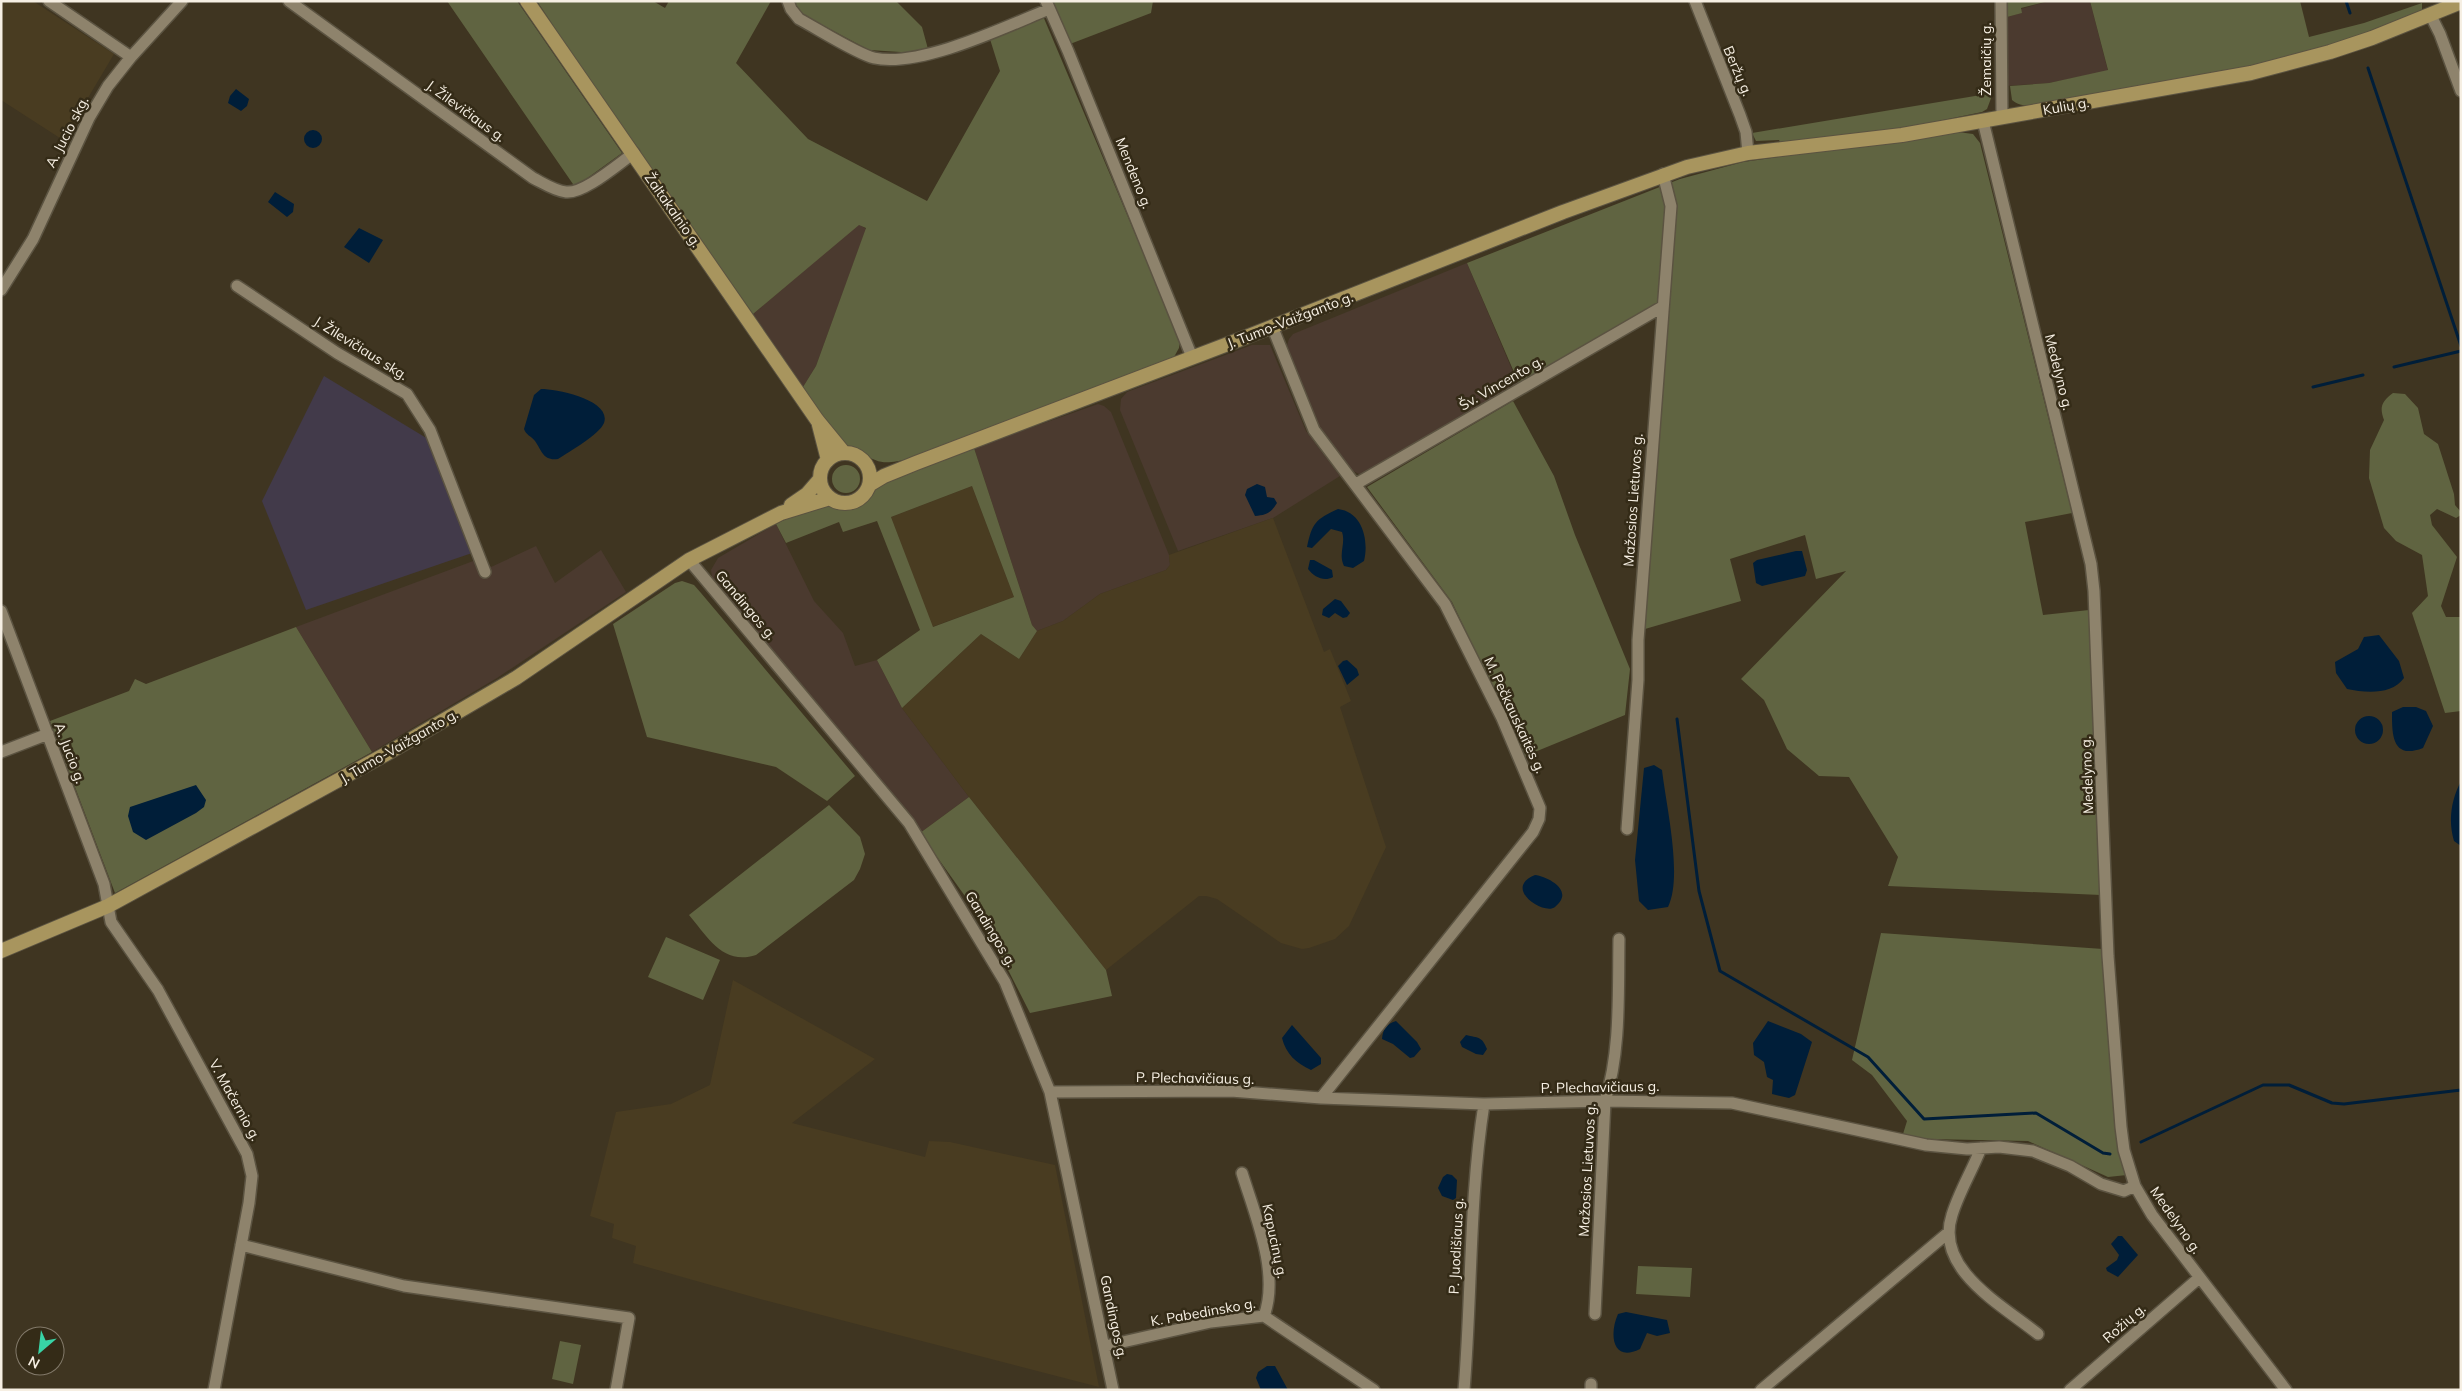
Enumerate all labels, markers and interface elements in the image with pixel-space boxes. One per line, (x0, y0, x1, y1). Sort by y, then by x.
street label: Žemaičių g. (1977, 22, 1995, 96)
street label: Beržų g. (1719, 43, 1757, 99)
street label: J. Žilevičiaus g. (423, 76, 509, 146)
street label: A. Jucio skg. (41, 93, 93, 171)
street label: Kulių g. (2041, 93, 2091, 119)
street label: Mendeno g. (1112, 135, 1156, 211)
street label: Žaltakalnio g. (641, 169, 705, 251)
street label: J. Tumo-Vaižganto g. (1224, 288, 1356, 352)
street label: J. Žilevičiaus skg. (311, 312, 411, 384)
street label: Medelyno g. (2041, 332, 2077, 412)
street label: Šv. Vincento g. (1456, 352, 1546, 414)
street label: Mažosios Lietuvos g. (1619, 433, 1647, 567)
street label: Gandingos g. (712, 566, 780, 644)
street label: M. Pečkauskaitės g. (1480, 654, 1550, 776)
street label: J. Tumo-Vaižganto g. (337, 705, 461, 787)
street label: A. Jucio g. (50, 720, 90, 786)
street label: Medelyno g. (2077, 736, 2097, 814)
street label: Gandingos g. (961, 888, 1021, 970)
street label: V. Mačernio g. (205, 1056, 265, 1144)
street label: P. Plechavičiaus g. (1136, 1068, 1254, 1088)
street label: P. Plechavičiaus g. (1541, 1077, 1659, 1097)
street label: Mažosios Lietuvos g. (1575, 1103, 1599, 1237)
street label: Medelyno g. (2146, 1183, 2206, 1257)
street label: P. Juodišiaus g. (1444, 1197, 1468, 1295)
street label: Kapucinų g. (1258, 1202, 1292, 1280)
street label: Gandingos g. (1096, 1273, 1132, 1361)
street label: K. Pabedinsko g. (1149, 1294, 1257, 1330)
street label: Rožių g. (2099, 1299, 2149, 1347)
north arrow (15, 1326, 65, 1376)
text: N (25, 1352, 43, 1373)

